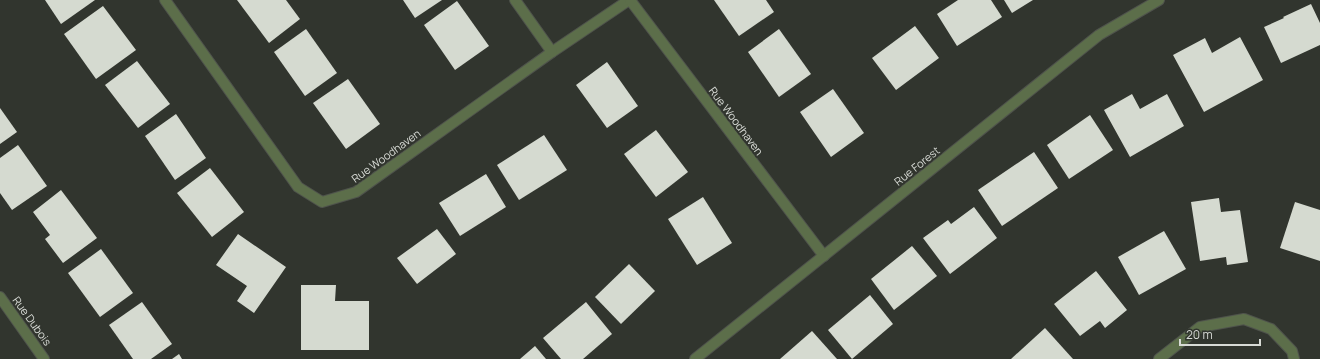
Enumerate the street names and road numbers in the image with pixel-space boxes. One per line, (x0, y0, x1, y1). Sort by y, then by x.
street label: Rue Woodhaven (706, 83, 767, 158)
street label: Rue Woodhaven (348, 125, 423, 186)
street label: Rue Forest (891, 143, 943, 189)
street label: Rue Dubois (9, 293, 55, 349)

